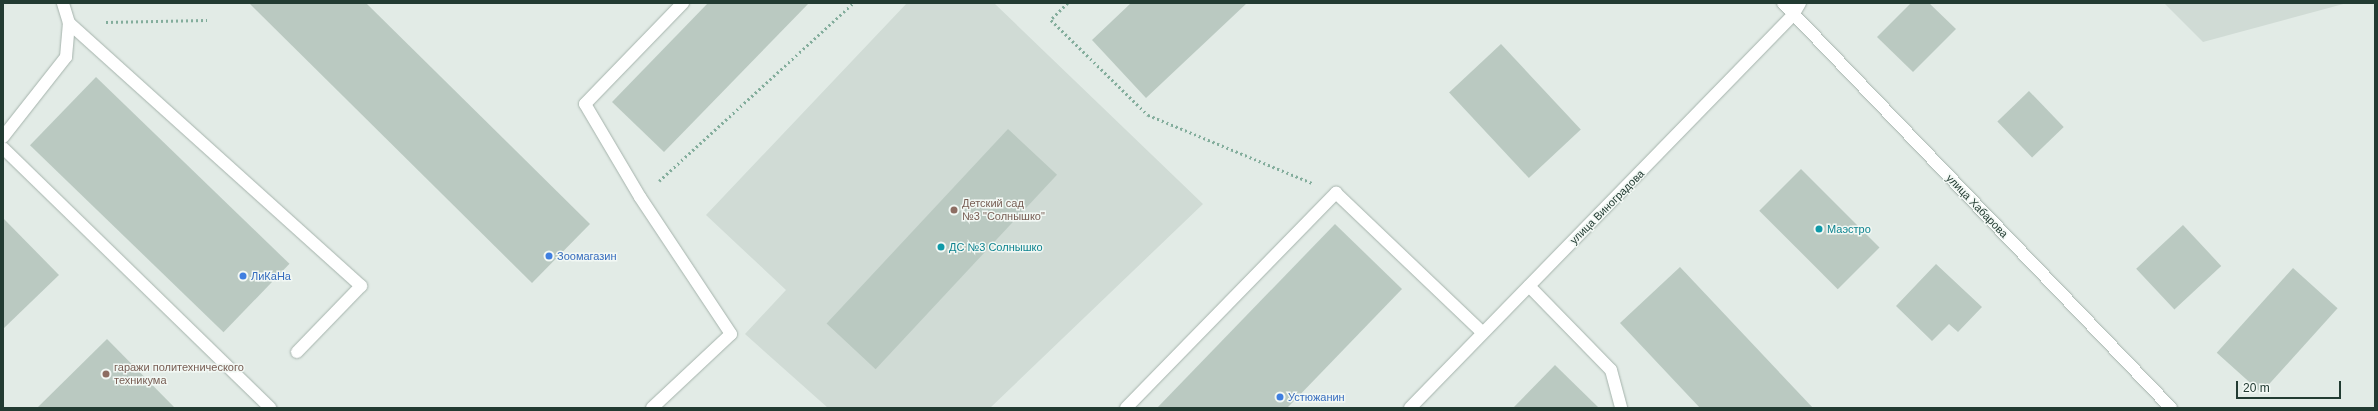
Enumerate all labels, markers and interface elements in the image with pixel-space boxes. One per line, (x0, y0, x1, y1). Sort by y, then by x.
street label: улица Виноградова (1567, 167, 1647, 247)
street label: улица Хабарова (1943, 172, 2011, 240)
place label: Детский сад №3 "Солнышко" (962, 197, 1045, 223)
marker: Детский сад №3 "Солнышко" (949, 205, 959, 215)
place label: Маэстро (1827, 222, 1871, 236)
marker: Маэстро (1814, 224, 1824, 234)
place label: ДС №3 Солнышко (949, 240, 1043, 254)
marker: ДС №3 Солнышко (936, 242, 946, 252)
place label: Зоомагазин (557, 249, 617, 263)
marker: Зоомагазин (544, 251, 554, 261)
place label: ЛиКаНа (251, 269, 291, 283)
marker: ЛиКаНа (238, 271, 248, 281)
place label: гаражи политехнического техникума (114, 361, 244, 387)
marker: гаражи политехнического техникума (101, 369, 111, 379)
scale bar (2238, 373, 2343, 399)
text: 20 m (2243, 381, 2270, 395)
place label: Устюжанин (1288, 390, 1345, 404)
marker: Устюжанин (1275, 392, 1285, 402)

